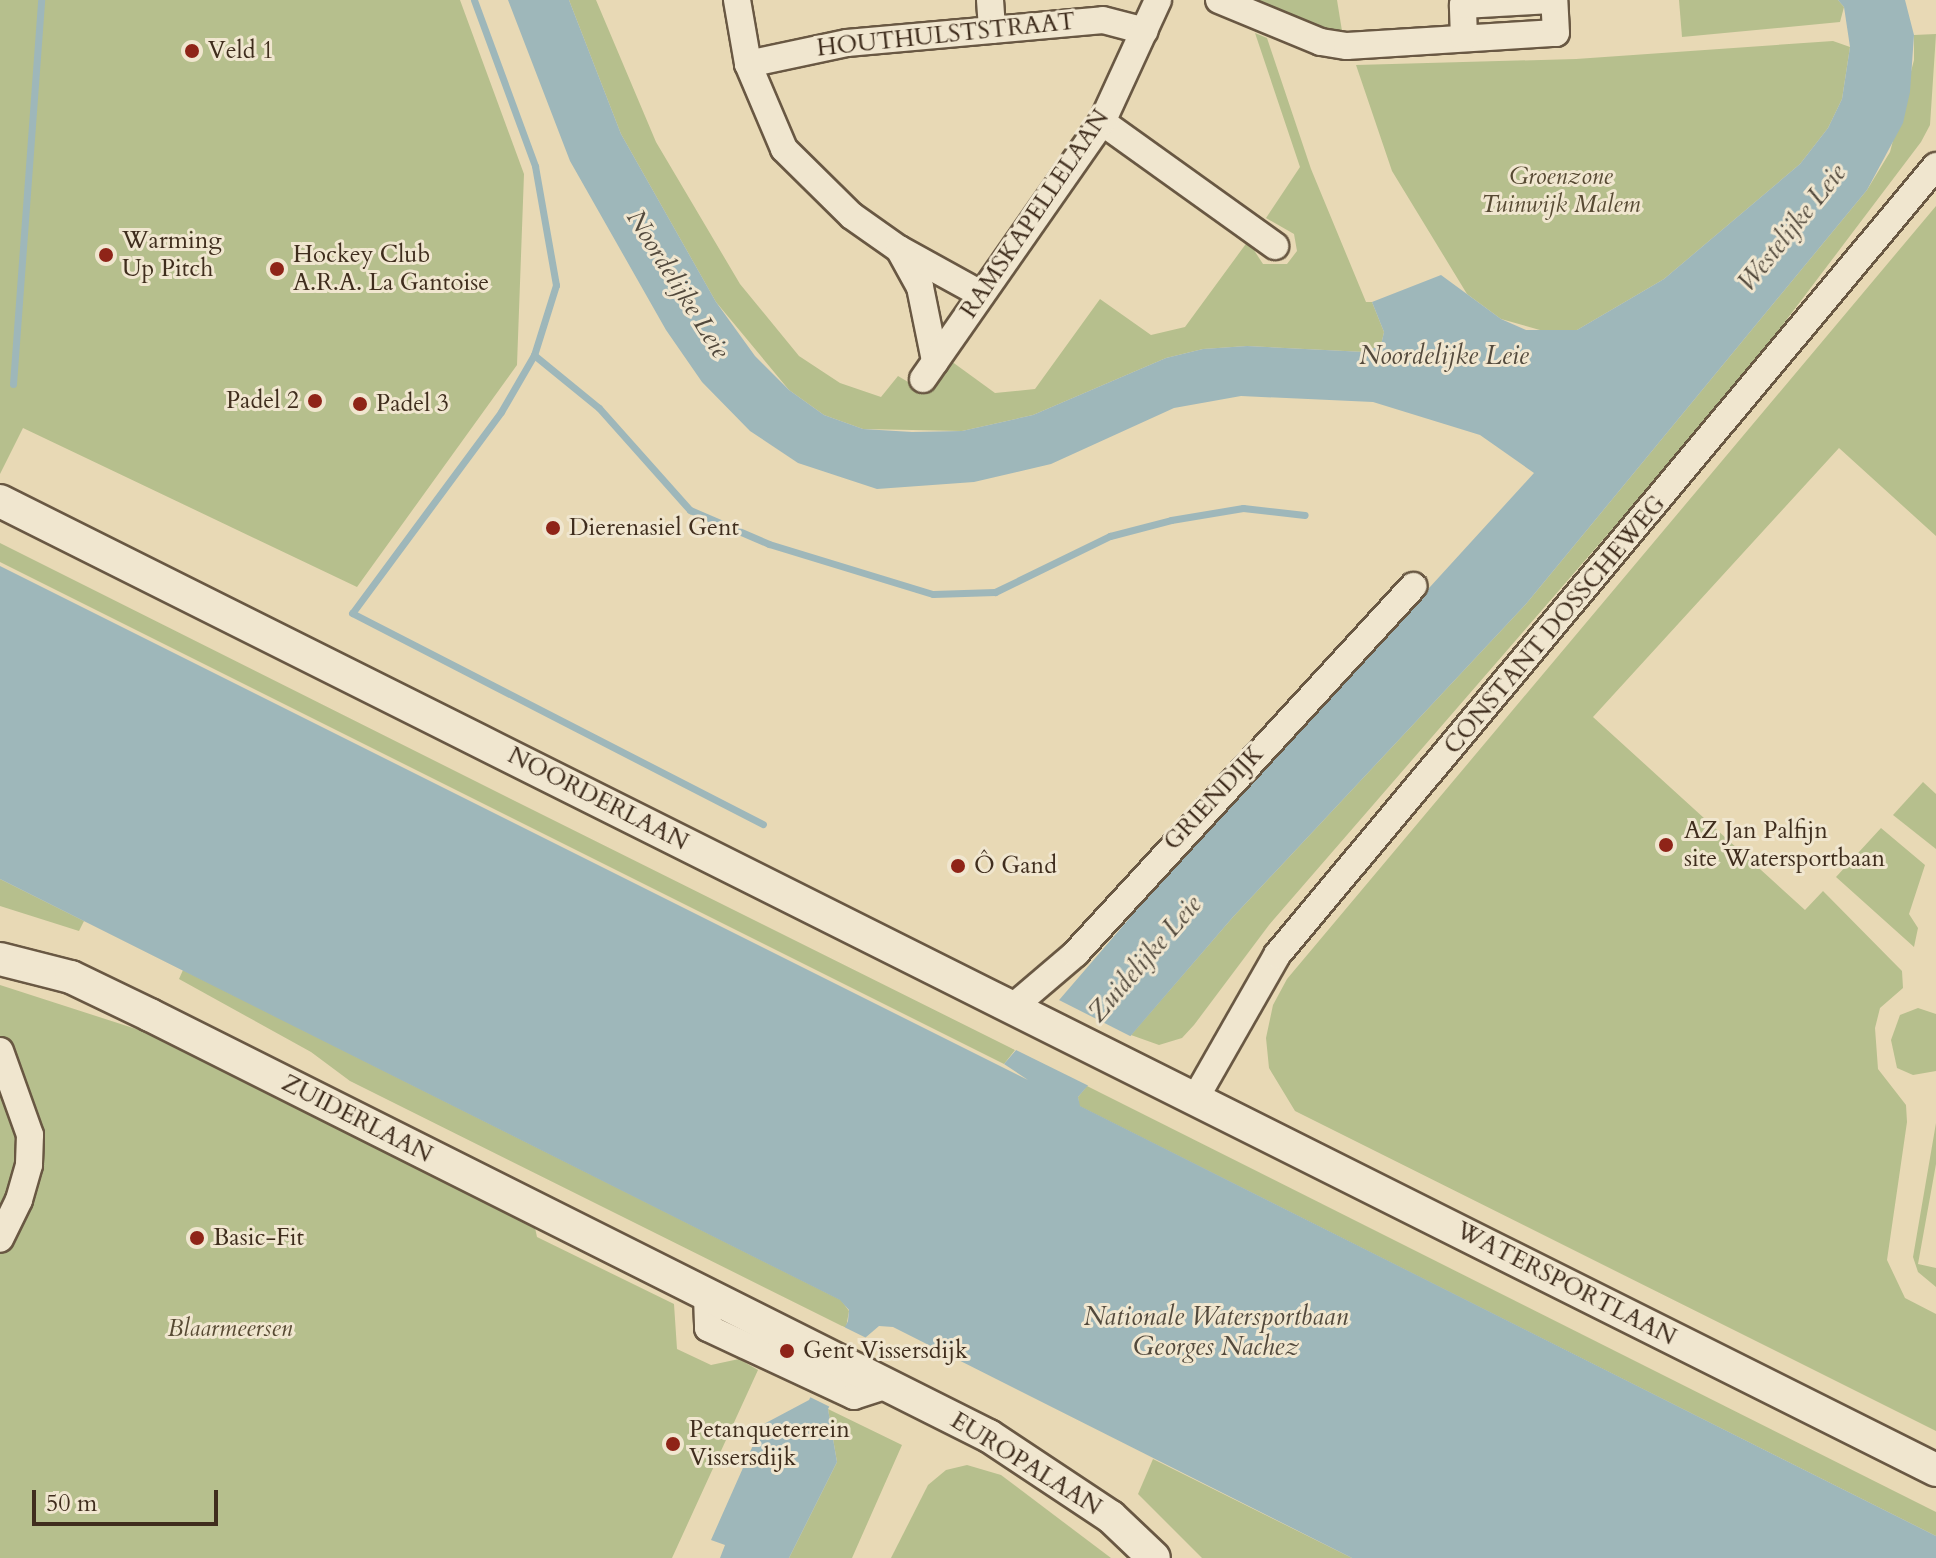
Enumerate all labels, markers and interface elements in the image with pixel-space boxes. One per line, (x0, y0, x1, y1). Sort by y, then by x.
street label: HOUTHULSTSTRAAT (815, 7, 1077, 63)
place label: Veld 1 (208, 37, 274, 65)
marker: Veld 1 (183, 42, 201, 60)
street label: RAMSKAPELLELAAN (954, 104, 1116, 324)
water label: Westelijke Leie (1731, 158, 1853, 298)
park label: Groenzone Tuinwijk Malem (1481, 163, 1641, 219)
water label: Noordelijke Leie (620, 204, 736, 364)
place label: Warming Up Pitch (122, 227, 222, 283)
place label: Hockey Club A.R.A. La Gantoise (293, 241, 489, 297)
marker: Warming Up Pitch (97, 246, 115, 264)
marker: Hockey Club A.R.A. La Gantoise (268, 260, 286, 278)
water label: Noordelijke Leie (1359, 340, 1529, 372)
place label: Padel 2 (226, 387, 299, 415)
place label: Padel 3 (376, 390, 449, 418)
marker: Padel 2 (306, 392, 324, 410)
marker: Padel 3 (351, 395, 369, 413)
street label: CONSTANT DOSSCHEWEG (1438, 490, 1672, 760)
place label: Dierenasiel Gent (569, 514, 739, 542)
marker: Dierenasiel Gent (544, 519, 562, 537)
street label: GRIENDIJK (1158, 740, 1270, 856)
street label: NOORDERLAAN (503, 741, 693, 857)
place label: AZ Jan Palfijn site Watersportbaan (1684, 817, 1885, 873)
marker: AZ Jan Palfijn site Watersportbaan (1655, 834, 1677, 856)
place label: Ô Gand (974, 852, 1057, 880)
marker: Ô Gand (949, 857, 967, 875)
water label: Zuidelijke Leie (1082, 890, 1208, 1028)
street label: ZUIDERLAAN (277, 1069, 437, 1169)
street label: WATERSPORTLAAN (1451, 1216, 1681, 1352)
place label: Basic-Fit (213, 1224, 304, 1252)
marker: Basic-Fit (188, 1229, 206, 1247)
water label: Nationale Watersportbaan Georges Nachez (1084, 1301, 1348, 1362)
park label: Blaarmeersen (168, 1315, 292, 1343)
place label: Gent Vissersdijk (803, 1337, 968, 1365)
marker: Gent Vissersdijk (778, 1342, 796, 1360)
street label: EUROPALAAN (945, 1406, 1107, 1522)
place label: Petanqueterrein Vissersdijk (689, 1416, 850, 1472)
marker: Petanqueterrein Vissersdijk (664, 1435, 682, 1453)
scale bar (36, 1474, 222, 1524)
text: 50 m (46, 1487, 97, 1520)

